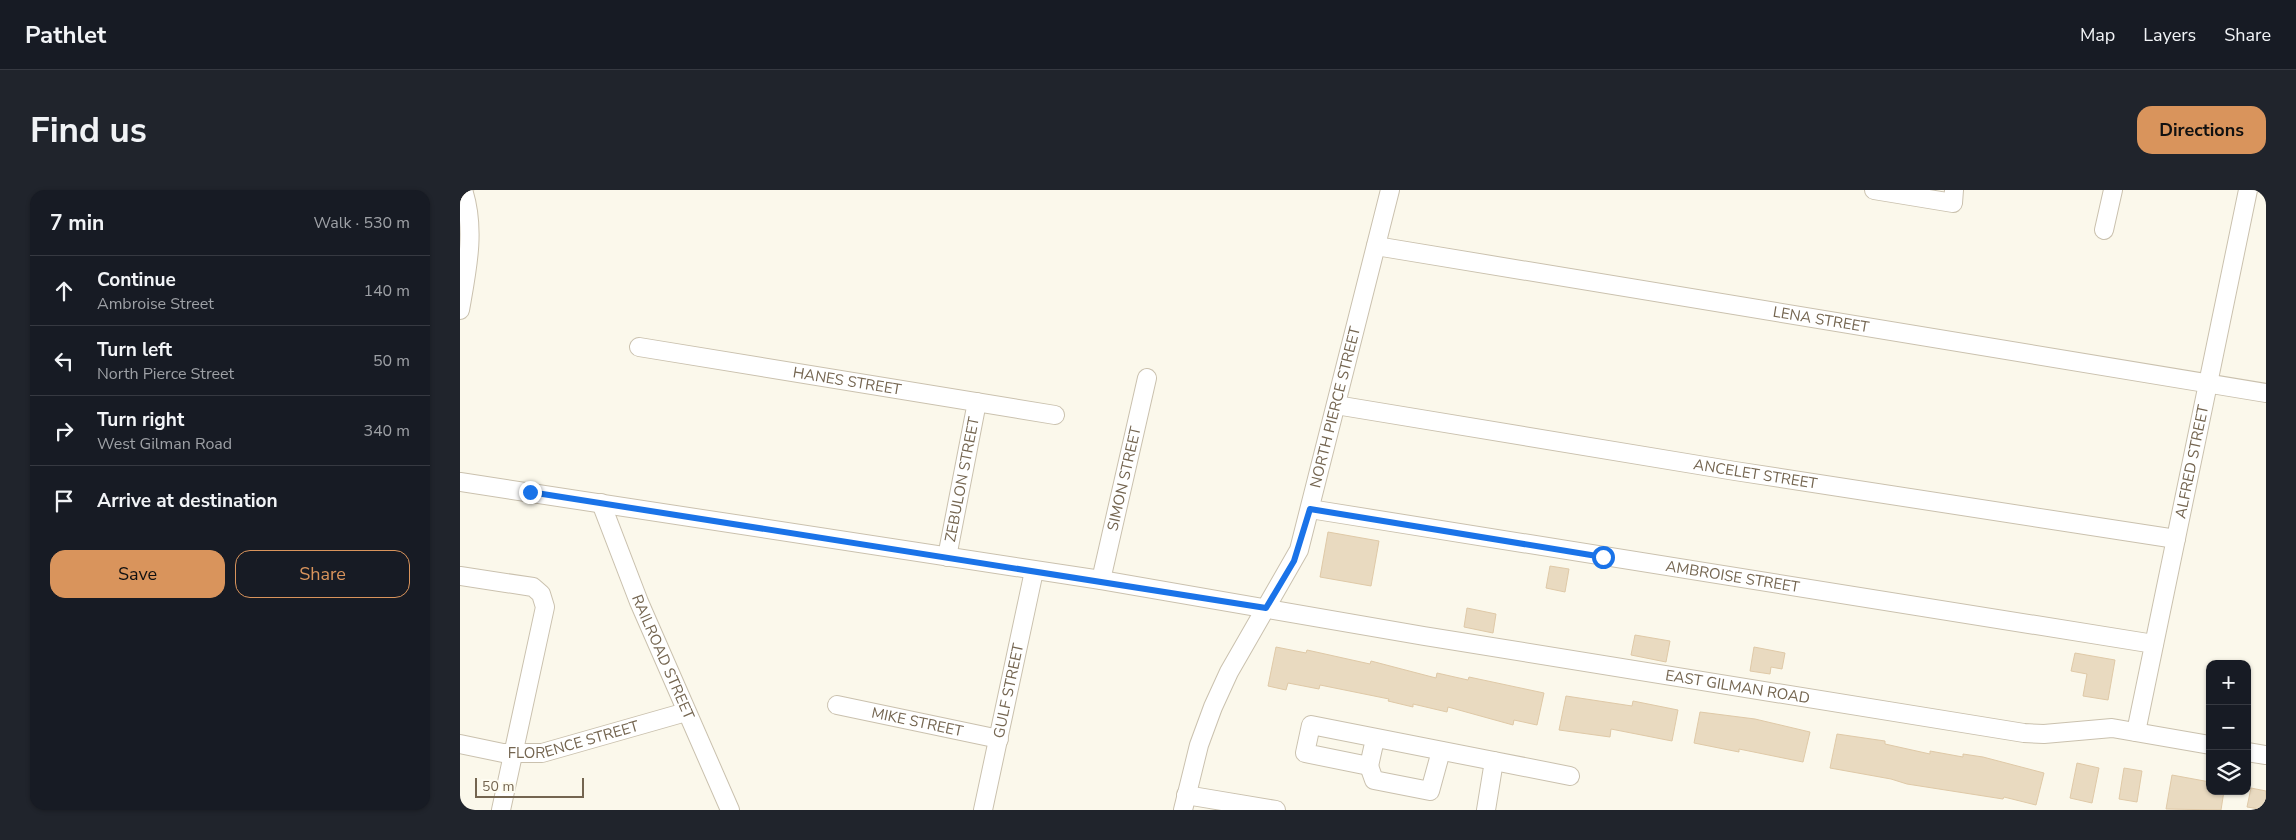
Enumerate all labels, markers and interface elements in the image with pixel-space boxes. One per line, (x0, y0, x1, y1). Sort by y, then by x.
text: Pathlet (25, 19, 106, 51)
text: Map (2080, 23, 2115, 47)
text: Layers (2143, 23, 2196, 47)
text: Share (2224, 23, 2271, 47)
button: Directions (2137, 106, 2266, 154)
text: Find us (30, 107, 147, 154)
text: 7 min (50, 209, 104, 237)
text: Walk · 530 m (314, 212, 410, 234)
text: Continue (97, 267, 176, 293)
icon: ahead (50, 277, 78, 305)
text: 140 m (363, 280, 410, 302)
text: Ambroise Street (97, 293, 214, 315)
street label: LENA STREET (1771, 302, 1871, 337)
street label: NORTH PIERCE STREET (1305, 324, 1365, 490)
text: Turn left (97, 337, 172, 363)
icon: left (50, 347, 78, 375)
text: 50 m (373, 350, 410, 372)
street label: HANES STREET (792, 362, 903, 400)
text: North Pierce Street (97, 363, 234, 385)
street label: ALFRED STREET (2170, 403, 2213, 520)
text: Turn right (97, 407, 184, 433)
street label: ZEBULON STREET (940, 415, 984, 544)
icon: right (50, 417, 78, 445)
text: 340 m (363, 420, 410, 442)
street label: SIMON STREET (1102, 424, 1146, 533)
text: West Gilman Road (97, 433, 232, 455)
street label: ANCELET STREET (1692, 454, 1819, 494)
route end (519, 481, 542, 504)
icon: arrive (50, 487, 78, 515)
text: Arrive at destination (97, 488, 278, 514)
route start (1592, 546, 1615, 569)
button: Save (50, 550, 225, 598)
button: Share (235, 550, 410, 598)
street label: AMBROISE STREET (1664, 556, 1801, 597)
street label: RAILROAD STREET (627, 592, 699, 723)
street label: GULF STREET (989, 641, 1028, 740)
map controls (2206, 660, 2251, 795)
button: + (2206, 660, 2251, 705)
street label: EAST GILMAN ROAD (1664, 665, 1811, 708)
street label: MIKE STREET (870, 702, 965, 741)
button: − (2206, 705, 2251, 750)
street label: FLORENCE STREET (508, 716, 641, 763)
button: layers (2206, 750, 2251, 795)
scale bar (475, 775, 584, 798)
text: 50 m (482, 777, 514, 796)

